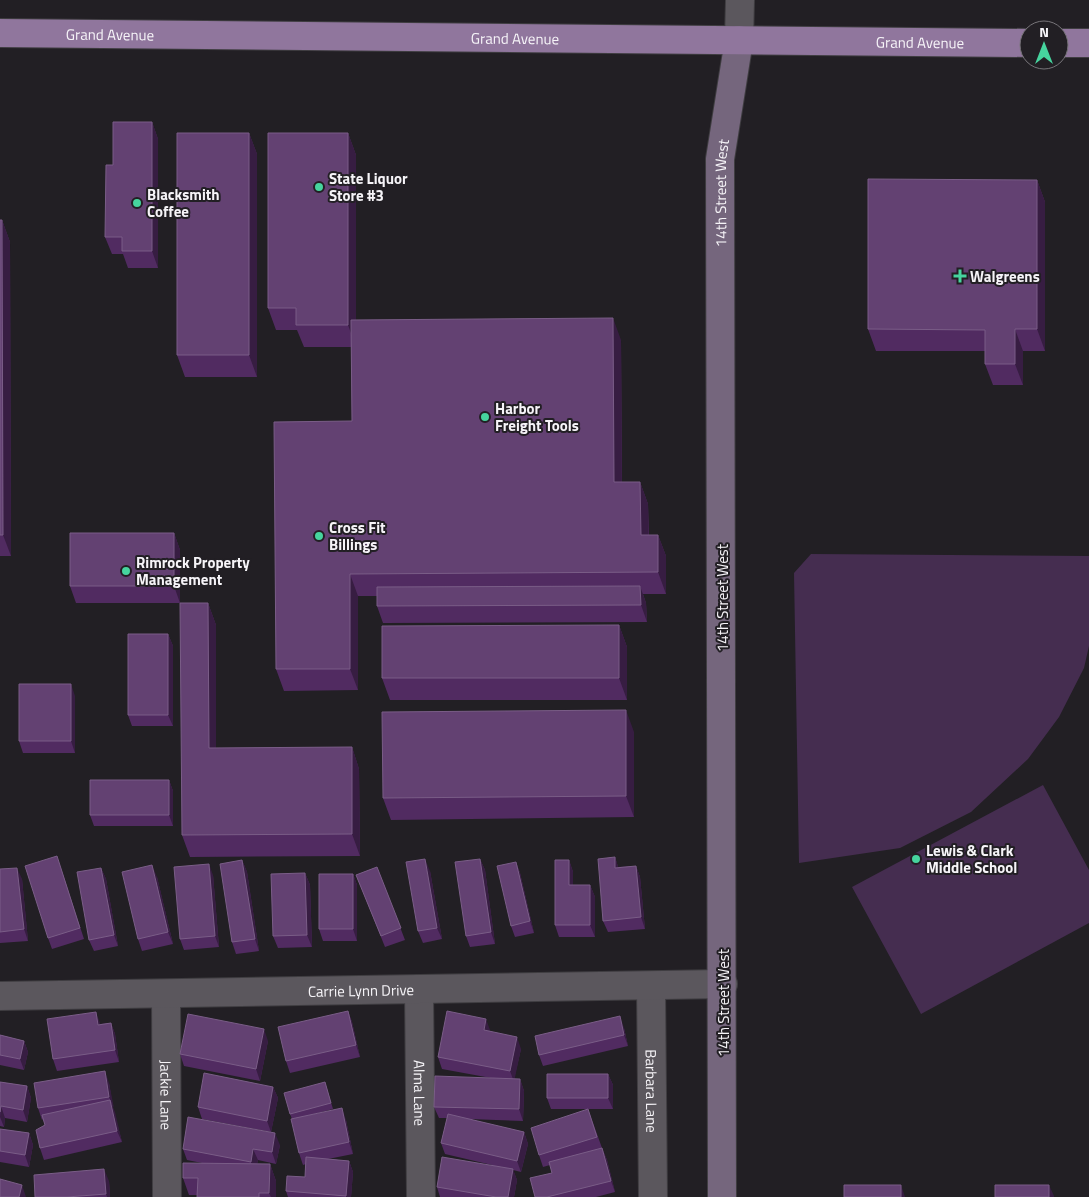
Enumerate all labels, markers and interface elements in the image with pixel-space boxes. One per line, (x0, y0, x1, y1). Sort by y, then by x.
north arrow (1019, 20, 1069, 70)
text: N (1039, 21, 1049, 42)
street label: Grand Avenue (66, 22, 154, 46)
street label: Grand Avenue (471, 26, 559, 50)
street label: Grand Avenue (876, 30, 964, 54)
street label: 14th Street West (708, 137, 735, 247)
place label: State Liquor Store #3 (329, 167, 408, 207)
marker: State Liquor Store #3 (313, 181, 325, 193)
place label: Blacksmith Coffee (147, 183, 220, 223)
marker: Blacksmith Coffee (131, 197, 143, 209)
place label: Walgreens (970, 265, 1040, 288)
marker: Walgreens (954, 270, 966, 282)
place label: Harbor Freight Tools (495, 397, 579, 437)
marker: Harbor Freight Tools (479, 411, 491, 423)
place label: Cross Fit Billings (329, 516, 386, 556)
marker: Cross Fit Billings (313, 530, 325, 542)
street label: 14th Street West (711, 543, 734, 652)
place label: Rimrock Property Management (136, 551, 250, 591)
marker: Rimrock Property Management (120, 565, 132, 577)
place label: Lewis & Clark Middle School (926, 839, 1017, 879)
marker: Lewis & Clark Middle School (910, 853, 922, 865)
street label: 14th Street West (712, 948, 735, 1057)
street label: Carrie Lynn Drive (308, 978, 414, 1002)
street label: Barbara Lane (640, 1049, 664, 1133)
street label: Jackie Lane (155, 1060, 178, 1130)
street label: Alma Lane (408, 1060, 432, 1126)

